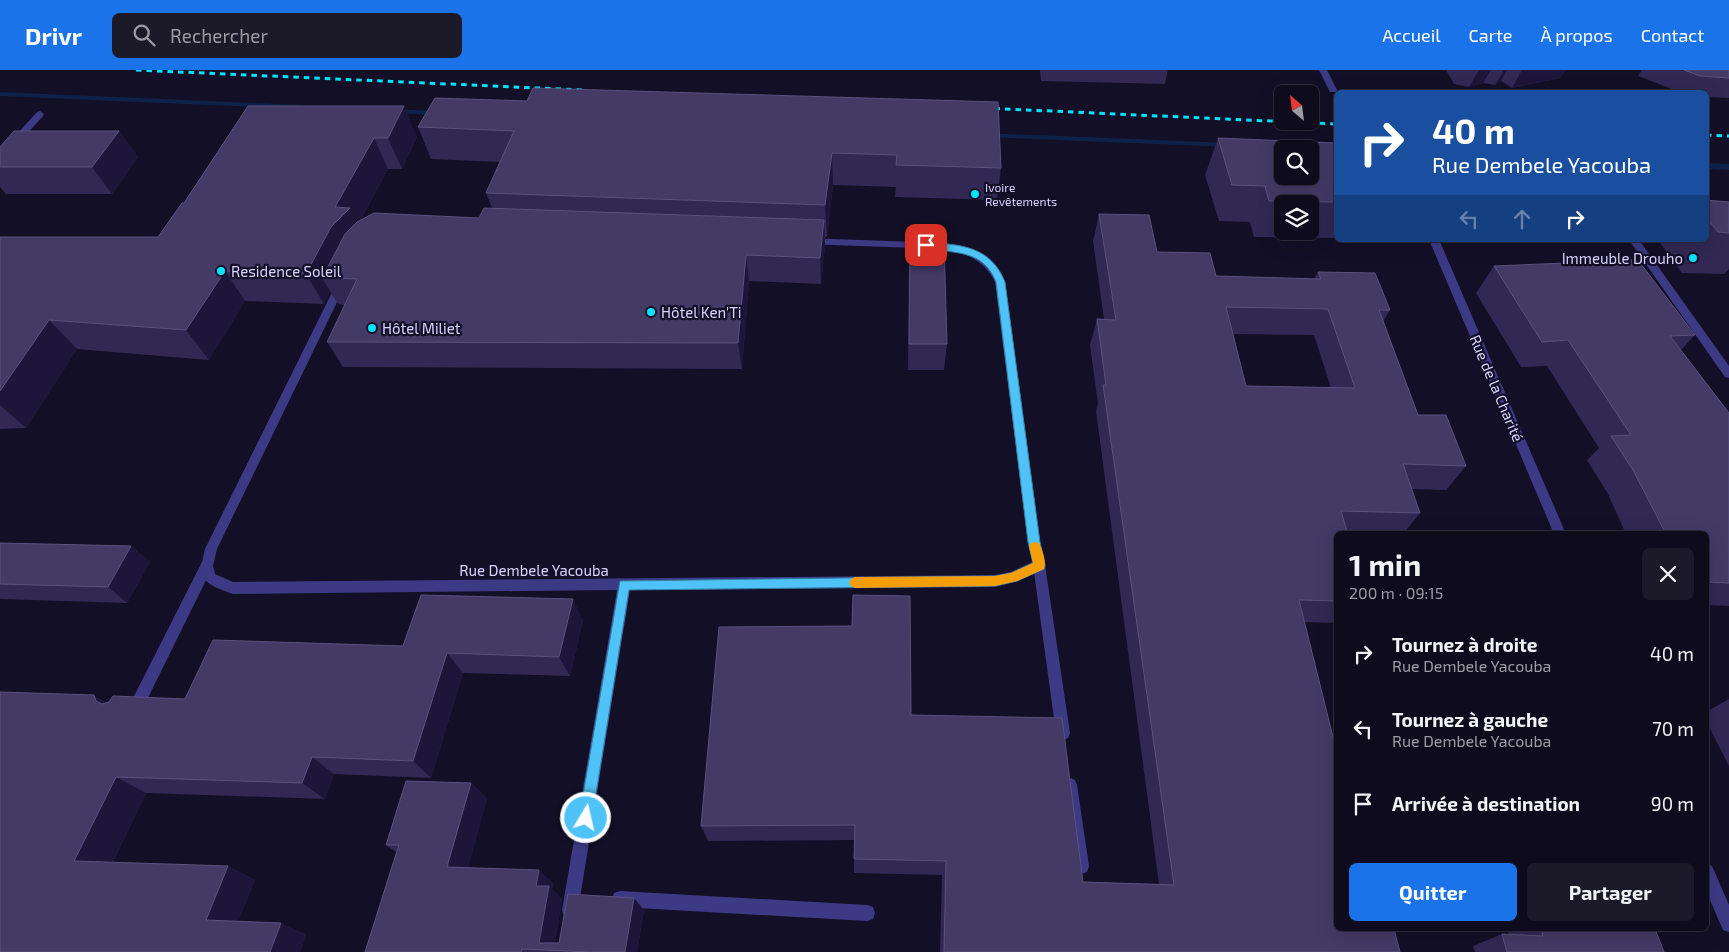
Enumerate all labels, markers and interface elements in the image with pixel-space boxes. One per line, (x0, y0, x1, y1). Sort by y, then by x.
search box (112, 13, 462, 58)
text: Drivr (25, 21, 82, 50)
icon: search (130, 21, 158, 49)
text: Rechercher (170, 24, 268, 47)
text: Accueil (1382, 24, 1441, 46)
text: Carte (1469, 24, 1512, 46)
text: À propos (1540, 24, 1613, 46)
text: Contact (1641, 24, 1704, 46)
north arrow (1274, 85, 1319, 130)
map controls (1274, 85, 1319, 240)
text: 40 m (1432, 109, 1515, 151)
icon: right (1349, 110, 1414, 175)
button: search (1274, 140, 1319, 185)
text: Rue Dembele Yacouba (1432, 151, 1651, 177)
place label: Ivoire Revêtements (985, 180, 1057, 208)
marker: Ivoire Revêtements (969, 188, 981, 200)
button: layers (1274, 195, 1319, 240)
icon: left (1455, 205, 1483, 233)
icon: ahead (1508, 205, 1536, 233)
icon: right (1561, 205, 1589, 233)
pin (905, 224, 947, 266)
icon: arrive (912, 231, 940, 259)
place label: Immeuble Drouho (1562, 249, 1683, 267)
marker: Immeuble Drouho (1687, 252, 1699, 264)
place label: Residence Soleil (231, 262, 342, 280)
marker: Residence Soleil (215, 265, 227, 277)
place label: Hôtel Ken'Ti (661, 303, 742, 321)
marker: Hôtel Ken'Ti (645, 306, 657, 318)
place label: Hôtel Miliet (382, 319, 461, 337)
marker: Hôtel Miliet (366, 322, 378, 334)
street label: Rue de la Charité (1466, 332, 1528, 444)
text: 1 min (1349, 546, 1421, 582)
button: close (1642, 548, 1694, 600)
street label: Rue Dembele Yacouba (459, 561, 609, 579)
text: 200 m · 09:15 (1349, 583, 1443, 602)
text: Tournez à droite (1392, 633, 1538, 656)
icon: right (1349, 640, 1377, 668)
text: 40 m (1650, 642, 1694, 665)
text: Rue Dembele Yacouba (1392, 656, 1551, 675)
text: Tournez à gauche (1392, 708, 1548, 731)
icon: left (1349, 715, 1377, 743)
text: 70 m (1652, 717, 1694, 740)
text: Rue Dembele Yacouba (1392, 731, 1551, 750)
icon: arrive (1349, 790, 1377, 818)
position arrow (559, 791, 611, 843)
text: Arrivée à destination (1392, 792, 1580, 815)
text: 90 m (1651, 792, 1694, 815)
button: Quitter (1349, 863, 1517, 921)
button: Partager (1527, 863, 1694, 921)

